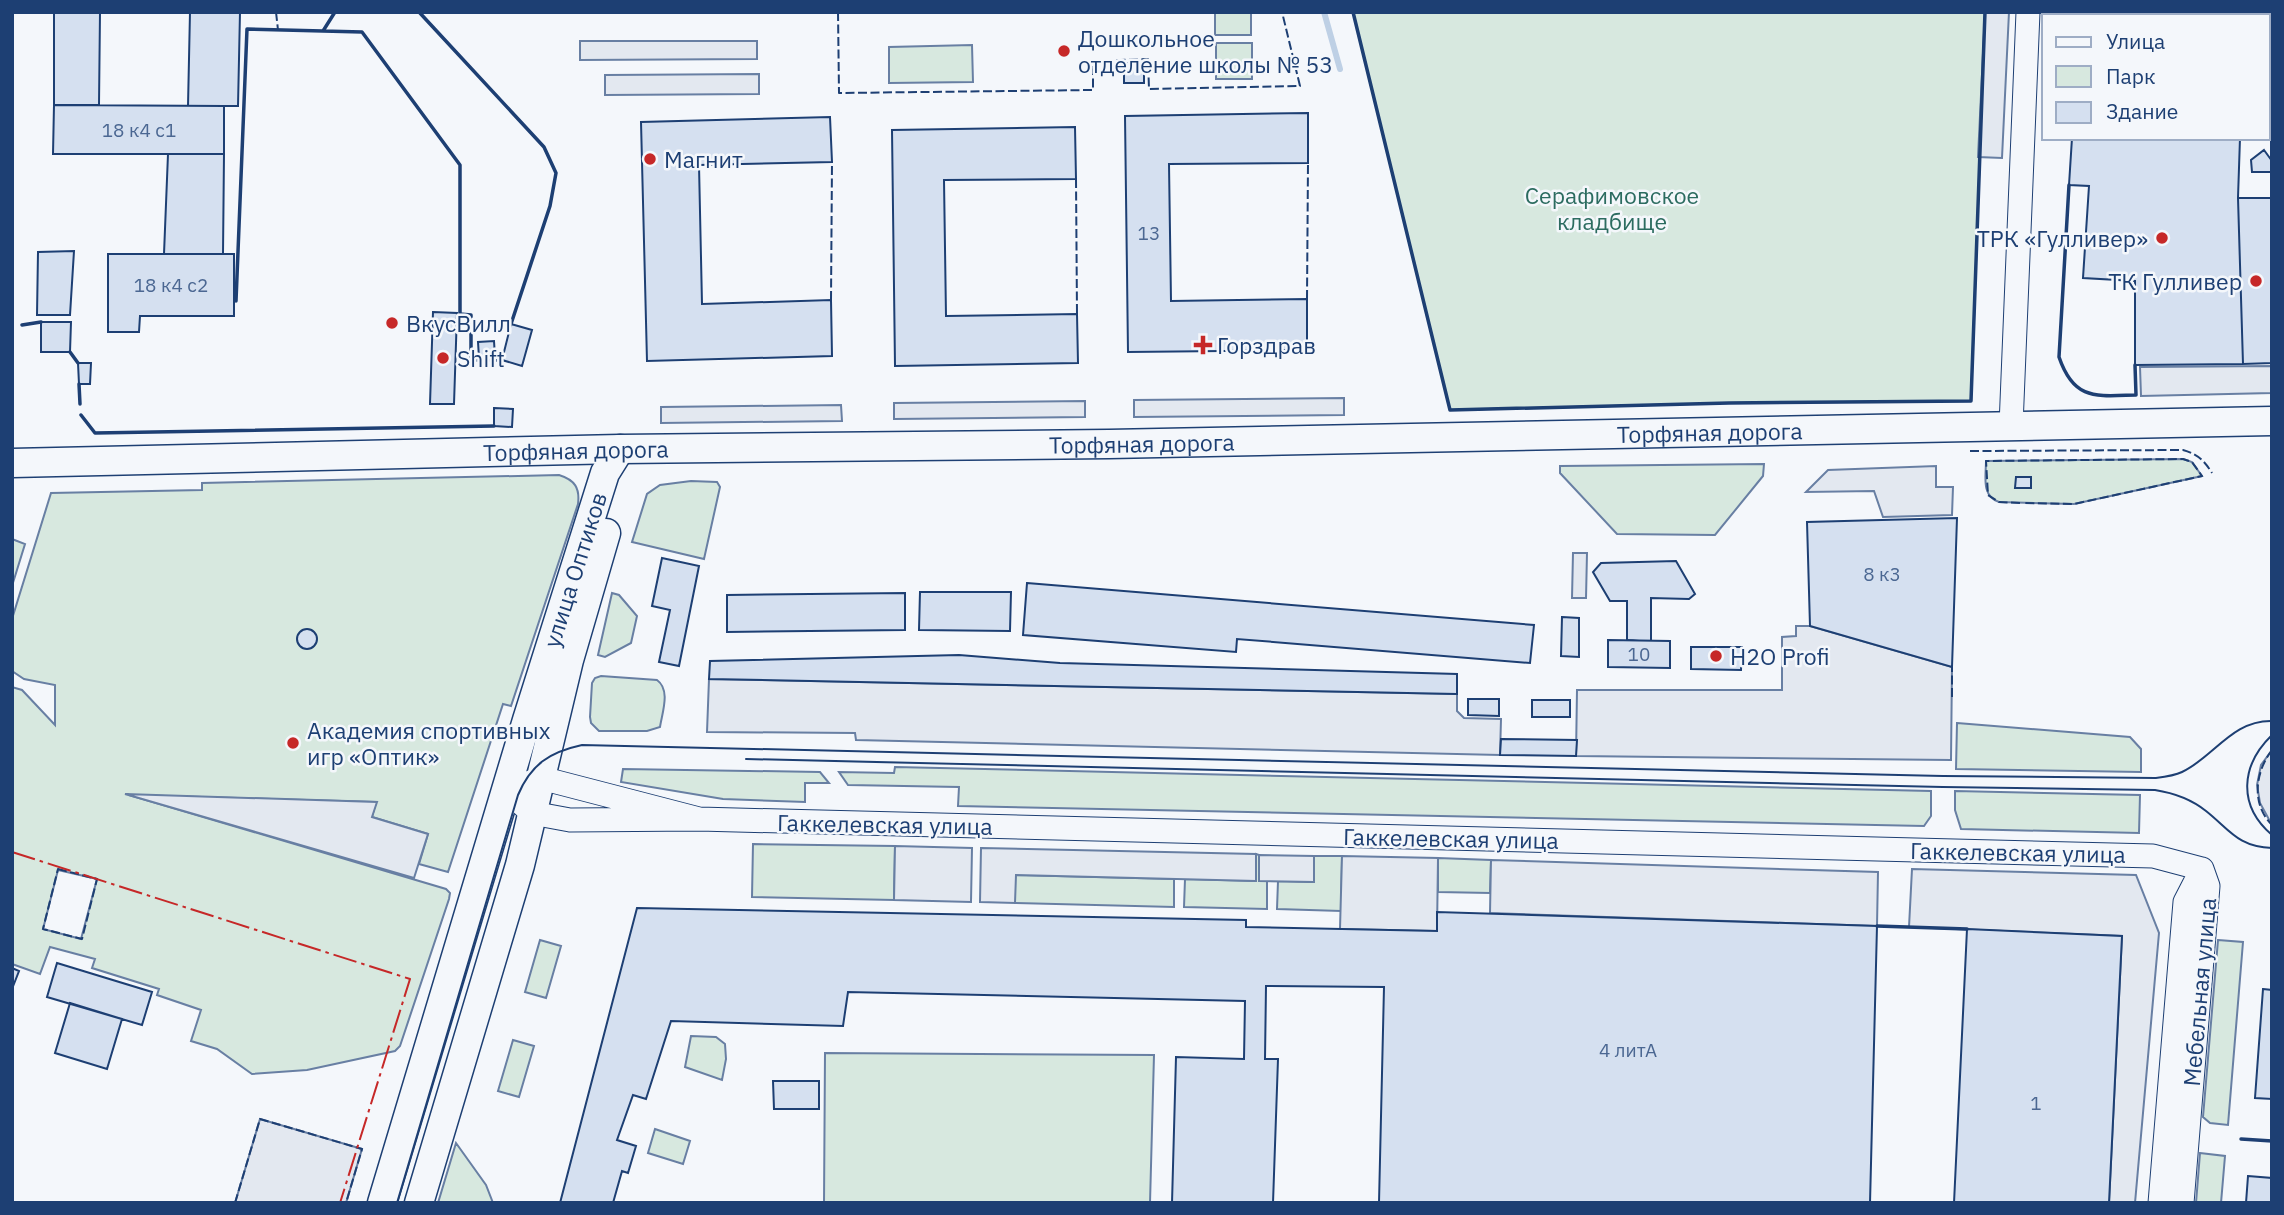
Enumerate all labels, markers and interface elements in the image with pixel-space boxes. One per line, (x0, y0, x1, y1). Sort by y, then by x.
legend (2042, 14, 2270, 140)
place label: Дошкольное отделение школы № 53 (1078, 23, 1333, 79)
text: Улица (2106, 27, 2165, 55)
marker: Дошкольное отделение школы № 53 (1056, 43, 1072, 59)
text: Парк (2106, 62, 2156, 90)
text: Здание (2106, 97, 2178, 125)
house number: 18 к4 с1 (102, 118, 176, 142)
place label: Магнит (664, 144, 743, 174)
marker: Магнит (642, 151, 658, 167)
park label: Серафимовское кладбище (1525, 180, 1699, 236)
house number: 13 (1138, 221, 1160, 245)
place label: ТРК «Гулливер» (1977, 223, 2148, 253)
marker: ТРК «Гулливер» (2154, 230, 2170, 246)
place label: ТК Гулливер (2108, 266, 2242, 296)
house number: 18 к4 с2 (134, 273, 208, 297)
marker: ТК Гулливер (2248, 273, 2264, 289)
place label: ВкусВилл (406, 308, 511, 338)
marker: ВкусВилл (384, 315, 400, 331)
place label: Горздрав (1217, 330, 1316, 360)
marker: Горздрав (1195, 337, 1211, 353)
place label: Shift (457, 343, 505, 373)
marker: Shift (435, 350, 451, 366)
street label: Торфяная дорога (1616, 415, 1803, 449)
street label: Торфяная дорога (1049, 427, 1235, 460)
street label: Торфяная дорога (483, 434, 669, 467)
street label: улица Оптиков (536, 488, 613, 651)
house number: 8 к3 (1863, 562, 1901, 586)
place label: H2O Profi (1730, 641, 1830, 671)
house number: 10 (1628, 642, 1650, 666)
marker: H2O Profi (1708, 648, 1724, 664)
place label: Академия спортивных игр «Оптик» (307, 715, 551, 771)
marker: Академия спортивных игр «Оптик» (285, 735, 301, 751)
street label: Гаккелевская улица (777, 807, 993, 841)
street label: Гаккелевская улица (1343, 821, 1559, 855)
street label: Гаккелевская улица (1910, 835, 2126, 869)
street label: Мебельная улица (2176, 896, 2222, 1088)
house number: 4 литА (1599, 1038, 1657, 1062)
house number: 1 (2030, 1091, 2042, 1115)

